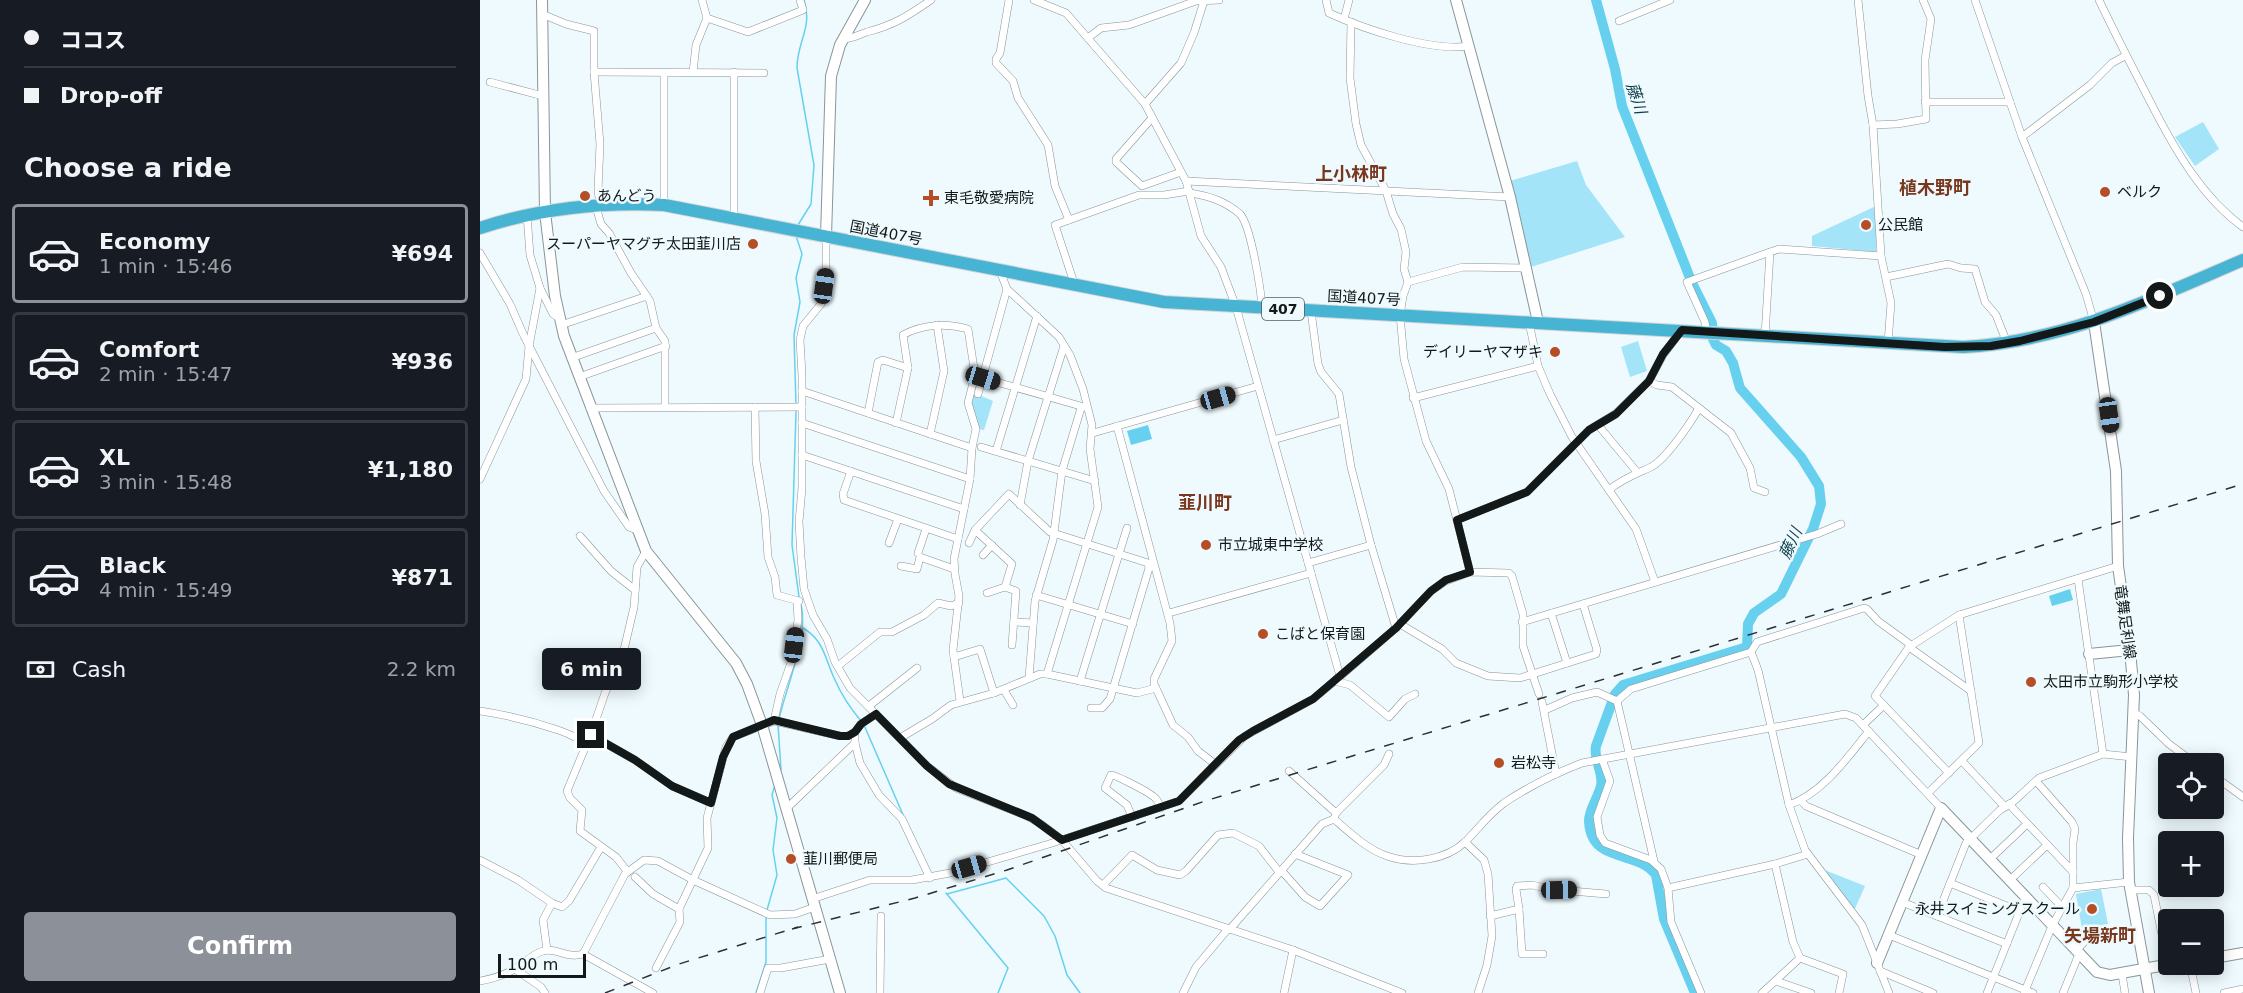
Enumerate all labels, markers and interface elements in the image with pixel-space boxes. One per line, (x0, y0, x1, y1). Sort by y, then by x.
text: ココス (60, 28, 126, 53)
water label: 藤川 (1623, 80, 1651, 118)
text: Drop-off (60, 83, 162, 108)
text: Choose a ride (24, 152, 232, 183)
district label: 上小林町 (1315, 163, 1387, 184)
district label: 植木野町 (1899, 177, 1971, 198)
place label: ベルク (2117, 183, 2162, 201)
marker: ベルク (2098, 185, 2112, 199)
place label: あんどう (597, 187, 657, 205)
marker: あんどう (578, 189, 592, 203)
marker: 東毛敬愛病院 (922, 189, 940, 207)
place label: 東毛敬愛病院 (944, 189, 1034, 207)
place label: 公民館 (1878, 216, 1923, 234)
street label: 国道407号 (848, 217, 924, 249)
marker: 公民館 (1859, 218, 1873, 232)
icon: car (27, 227, 81, 281)
text: Economy (99, 229, 210, 254)
place label: スーパーヤマグチ太田韮川店 (546, 235, 741, 253)
marker: スーパーヤマグチ太田韮川店 (746, 237, 760, 251)
text: ¥694 (392, 241, 453, 266)
text: 1 min · 15:46 (99, 254, 233, 278)
car (813, 267, 835, 305)
route start (2146, 282, 2173, 309)
street label: 国道407号 (1327, 287, 1401, 309)
road number: 407 (1262, 298, 1304, 320)
icon: car (27, 335, 81, 389)
text: Comfort (99, 337, 199, 362)
place label: デイリーヤマザキ (1423, 343, 1543, 361)
marker: デイリーヤマザキ (1548, 345, 1562, 359)
text: ¥936 (392, 349, 453, 374)
text: 2 min · 15:47 (99, 362, 233, 386)
car (963, 364, 1003, 392)
car (1198, 384, 1238, 412)
car (2098, 396, 2120, 434)
icon: car (27, 443, 81, 497)
text: XL (99, 445, 130, 470)
text: ¥1,180 (368, 457, 453, 482)
text: 3 min · 15:48 (99, 470, 233, 494)
district label: 韮川町 (1178, 492, 1232, 513)
water label: 藤川 (1775, 523, 1807, 562)
place label: 市立城東中学校 (1218, 536, 1323, 554)
marker: 市立城東中学校 (1199, 538, 1213, 552)
icon: car (27, 551, 81, 605)
text: Black (99, 553, 166, 578)
text: ¥871 (392, 565, 453, 590)
text: 4 min · 15:49 (99, 578, 233, 602)
street label: 竜舞足利線 (2111, 584, 2139, 660)
place label: こばと保育園 (1275, 625, 1365, 643)
car (783, 626, 805, 664)
marker: こばと保育園 (1256, 627, 1270, 641)
callout: 6 min (542, 648, 640, 690)
icon: cash (24, 653, 57, 686)
text: Cash (72, 657, 126, 682)
text: 2.2 km (387, 657, 456, 681)
text: 6 min (560, 657, 623, 681)
place label: 太田市立駒形小学校 (2043, 673, 2178, 691)
marker: 太田市立駒形小学校 (2024, 675, 2038, 689)
route end (577, 721, 604, 748)
map controls (2158, 753, 2224, 975)
button: locate (2158, 753, 2224, 819)
place label: 岩松寺 (1511, 754, 1556, 772)
marker: 岩松寺 (1492, 756, 1506, 770)
button: + (2158, 831, 2224, 897)
place label: 韮川郵便局 (803, 850, 878, 868)
marker: 韮川郵便局 (784, 852, 798, 866)
car (949, 853, 989, 881)
car (1541, 881, 1577, 899)
place label: 永井スイミングスクール (1915, 900, 2080, 918)
marker: 永井スイミングスクール (2085, 902, 2099, 916)
button: − (2158, 909, 2224, 975)
button: Confirm (24, 912, 456, 981)
district label: 矢場新町 (2064, 925, 2136, 946)
scale bar (498, 951, 586, 978)
text: 100 m (507, 955, 558, 974)

